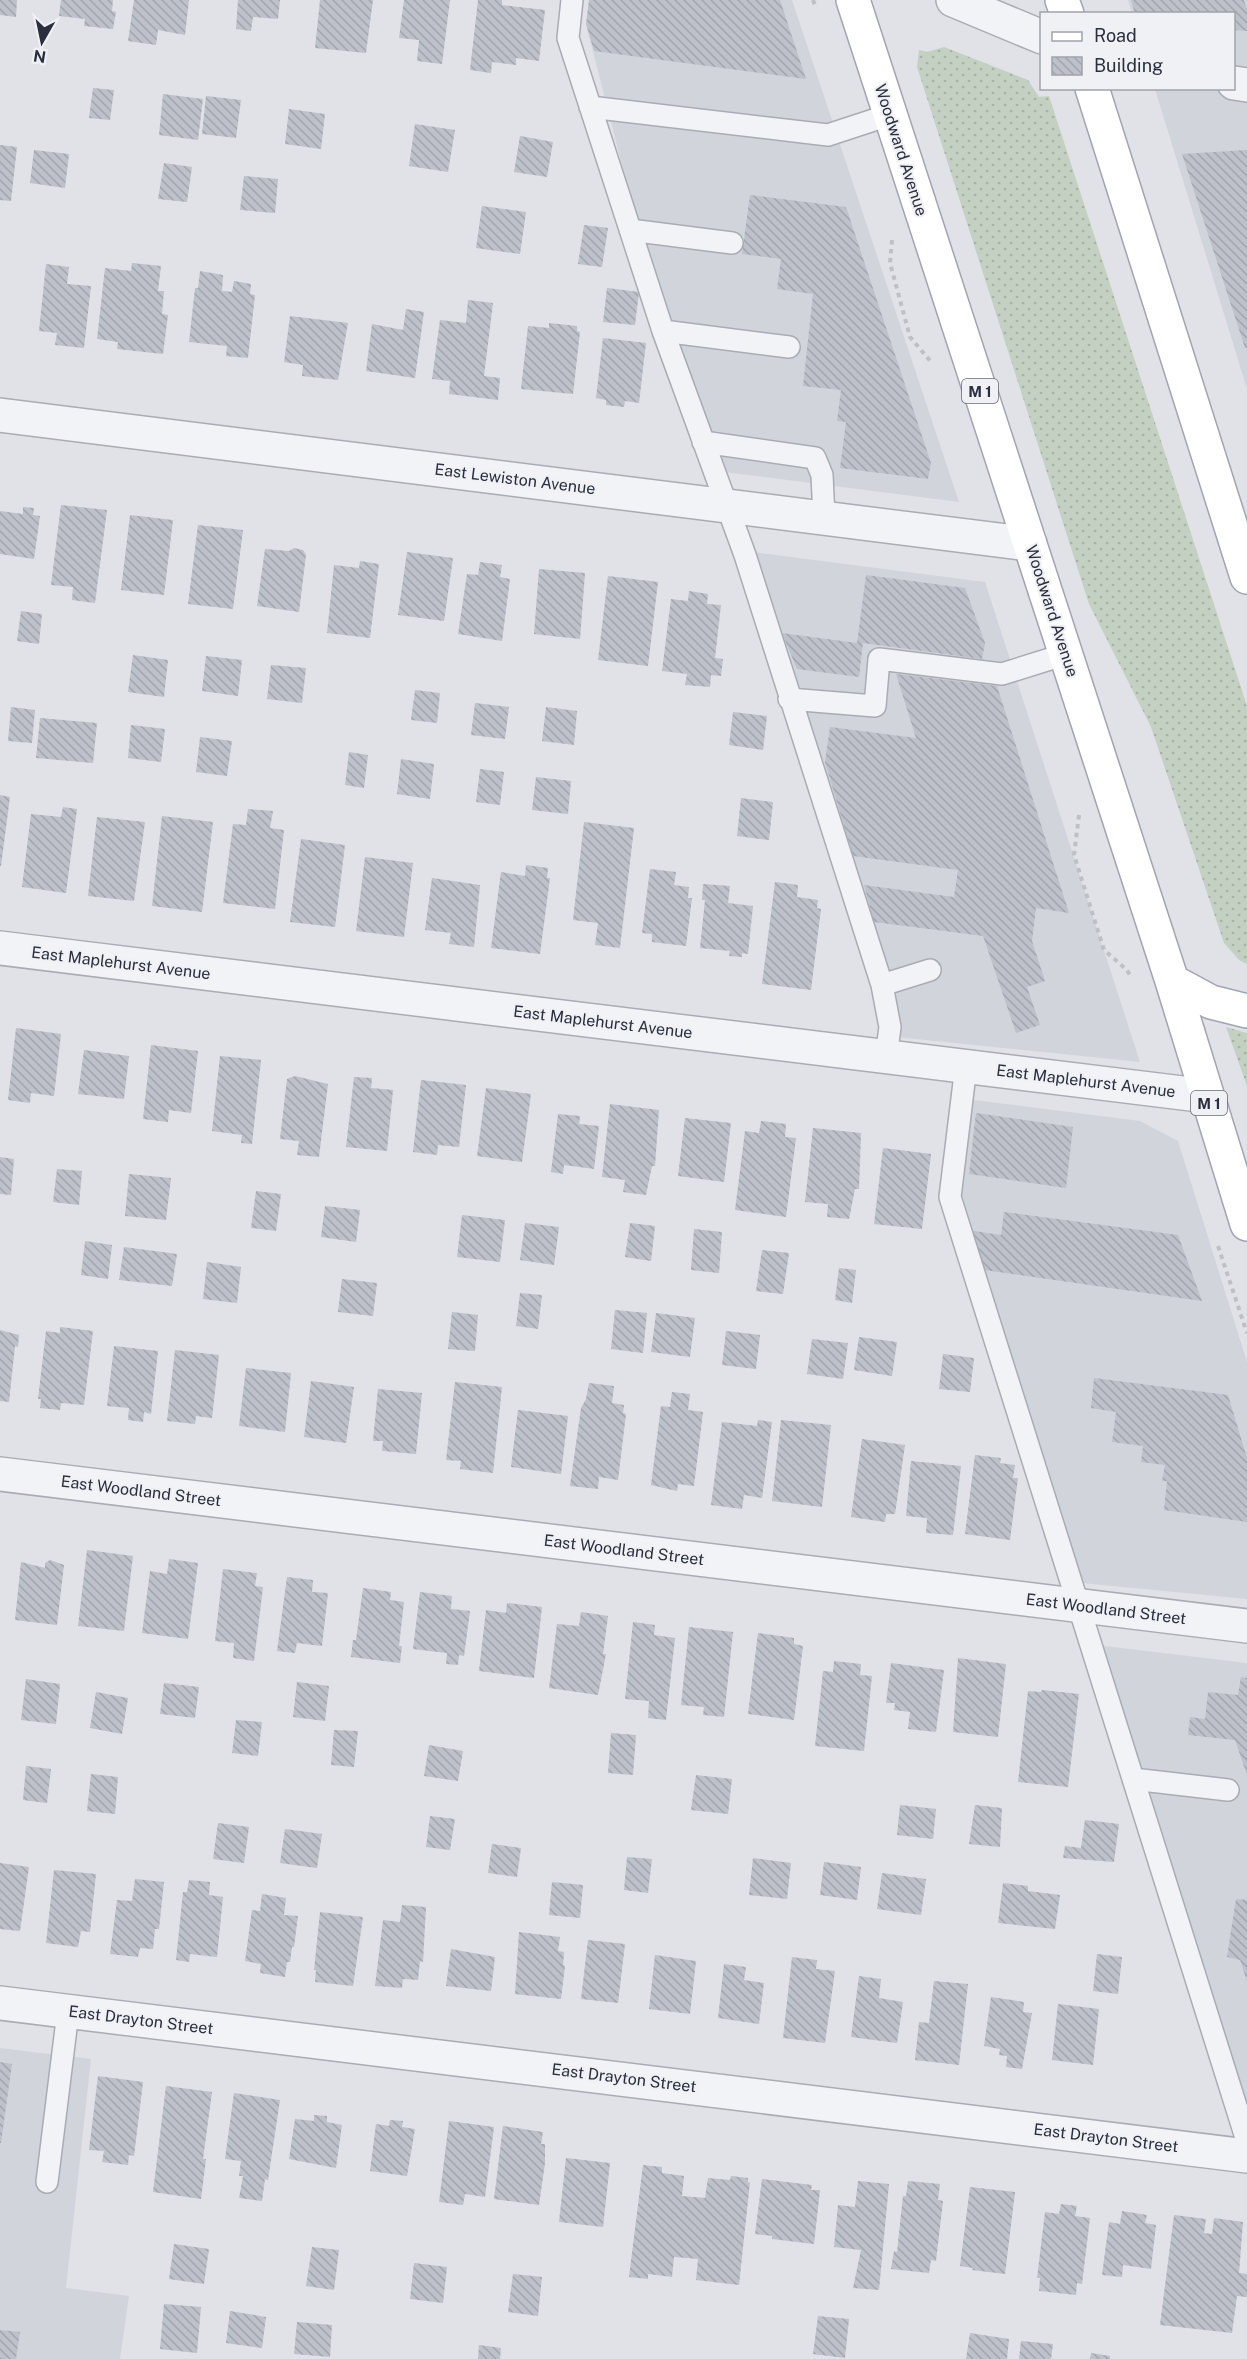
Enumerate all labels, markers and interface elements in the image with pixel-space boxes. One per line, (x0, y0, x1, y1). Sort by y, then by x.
north arrow (12, 12, 72, 72)
legend (1040, 12, 1235, 90)
text: Road (1094, 25, 1137, 46)
text: N (32, 46, 47, 67)
text: Building (1094, 55, 1163, 76)
street label: Woodward Avenue (871, 82, 931, 218)
road number: M 1 (962, 379, 998, 403)
street label: East Lewiston Avenue (433, 460, 597, 498)
street label: Woodward Avenue (1022, 543, 1082, 679)
street label: East Maplehurst Avenue (30, 943, 212, 983)
street label: East Maplehurst Avenue (512, 1002, 694, 1042)
street label: East Maplehurst Avenue (995, 1061, 1177, 1101)
road number: M 1 (1191, 1091, 1227, 1115)
street label: East Woodland Street (60, 1472, 222, 1510)
street label: East Woodland Street (543, 1531, 705, 1569)
street label: East Woodland Street (1025, 1590, 1187, 1628)
street label: East Drayton Street (68, 2002, 214, 2038)
street label: East Drayton Street (551, 2060, 697, 2096)
street label: East Drayton Street (1033, 2120, 1179, 2156)

